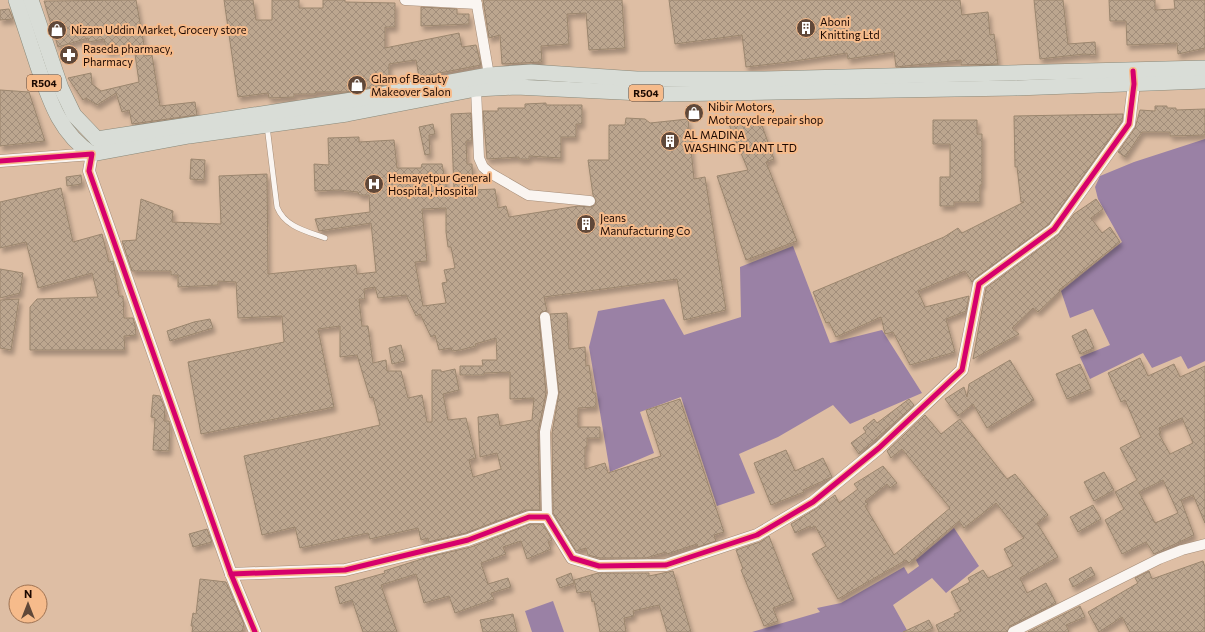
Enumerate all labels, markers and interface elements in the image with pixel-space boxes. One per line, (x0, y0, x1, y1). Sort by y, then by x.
place label: Aboni Knitting Ltd (820, 15, 880, 41)
building icon: Aboni Knitting Ltd (795, 17, 817, 39)
shop icon: Nizam Uddin Market, Grocery store (46, 19, 68, 41)
place label: Nizam Uddin Market, Grocery store (71, 23, 247, 36)
place label: Raseda pharmacy, Pharmacy (83, 42, 173, 68)
pharmacy icon: Raseda pharmacy, Pharmacy (58, 44, 80, 66)
place label: Glam of Beauty Makeover Salon (371, 72, 451, 98)
shop icon: Glam of Beauty Makeover Salon (346, 74, 368, 96)
road number: R504 (27, 75, 61, 91)
road number: R504 (629, 85, 663, 101)
place label: Nibir Motors, Motorcycle repair shop (708, 100, 823, 126)
shop icon: Nibir Motors, Motorcycle repair shop (683, 102, 705, 124)
place label: AL MADINA WASHING PLANT LTD (684, 128, 797, 154)
building icon: AL MADINA WASHING PLANT LTD (659, 130, 681, 152)
place label: Hemayetpur General Hospital, Hospital (388, 171, 491, 197)
hospital icon: Hemayetpur General Hospital, Hospital (363, 173, 385, 195)
place label: Jeans Manufacturing Co (600, 211, 691, 237)
building icon: Jeans Manufacturing Co (575, 213, 597, 235)
north arrow (8, 584, 48, 624)
text: N (24, 587, 32, 600)

